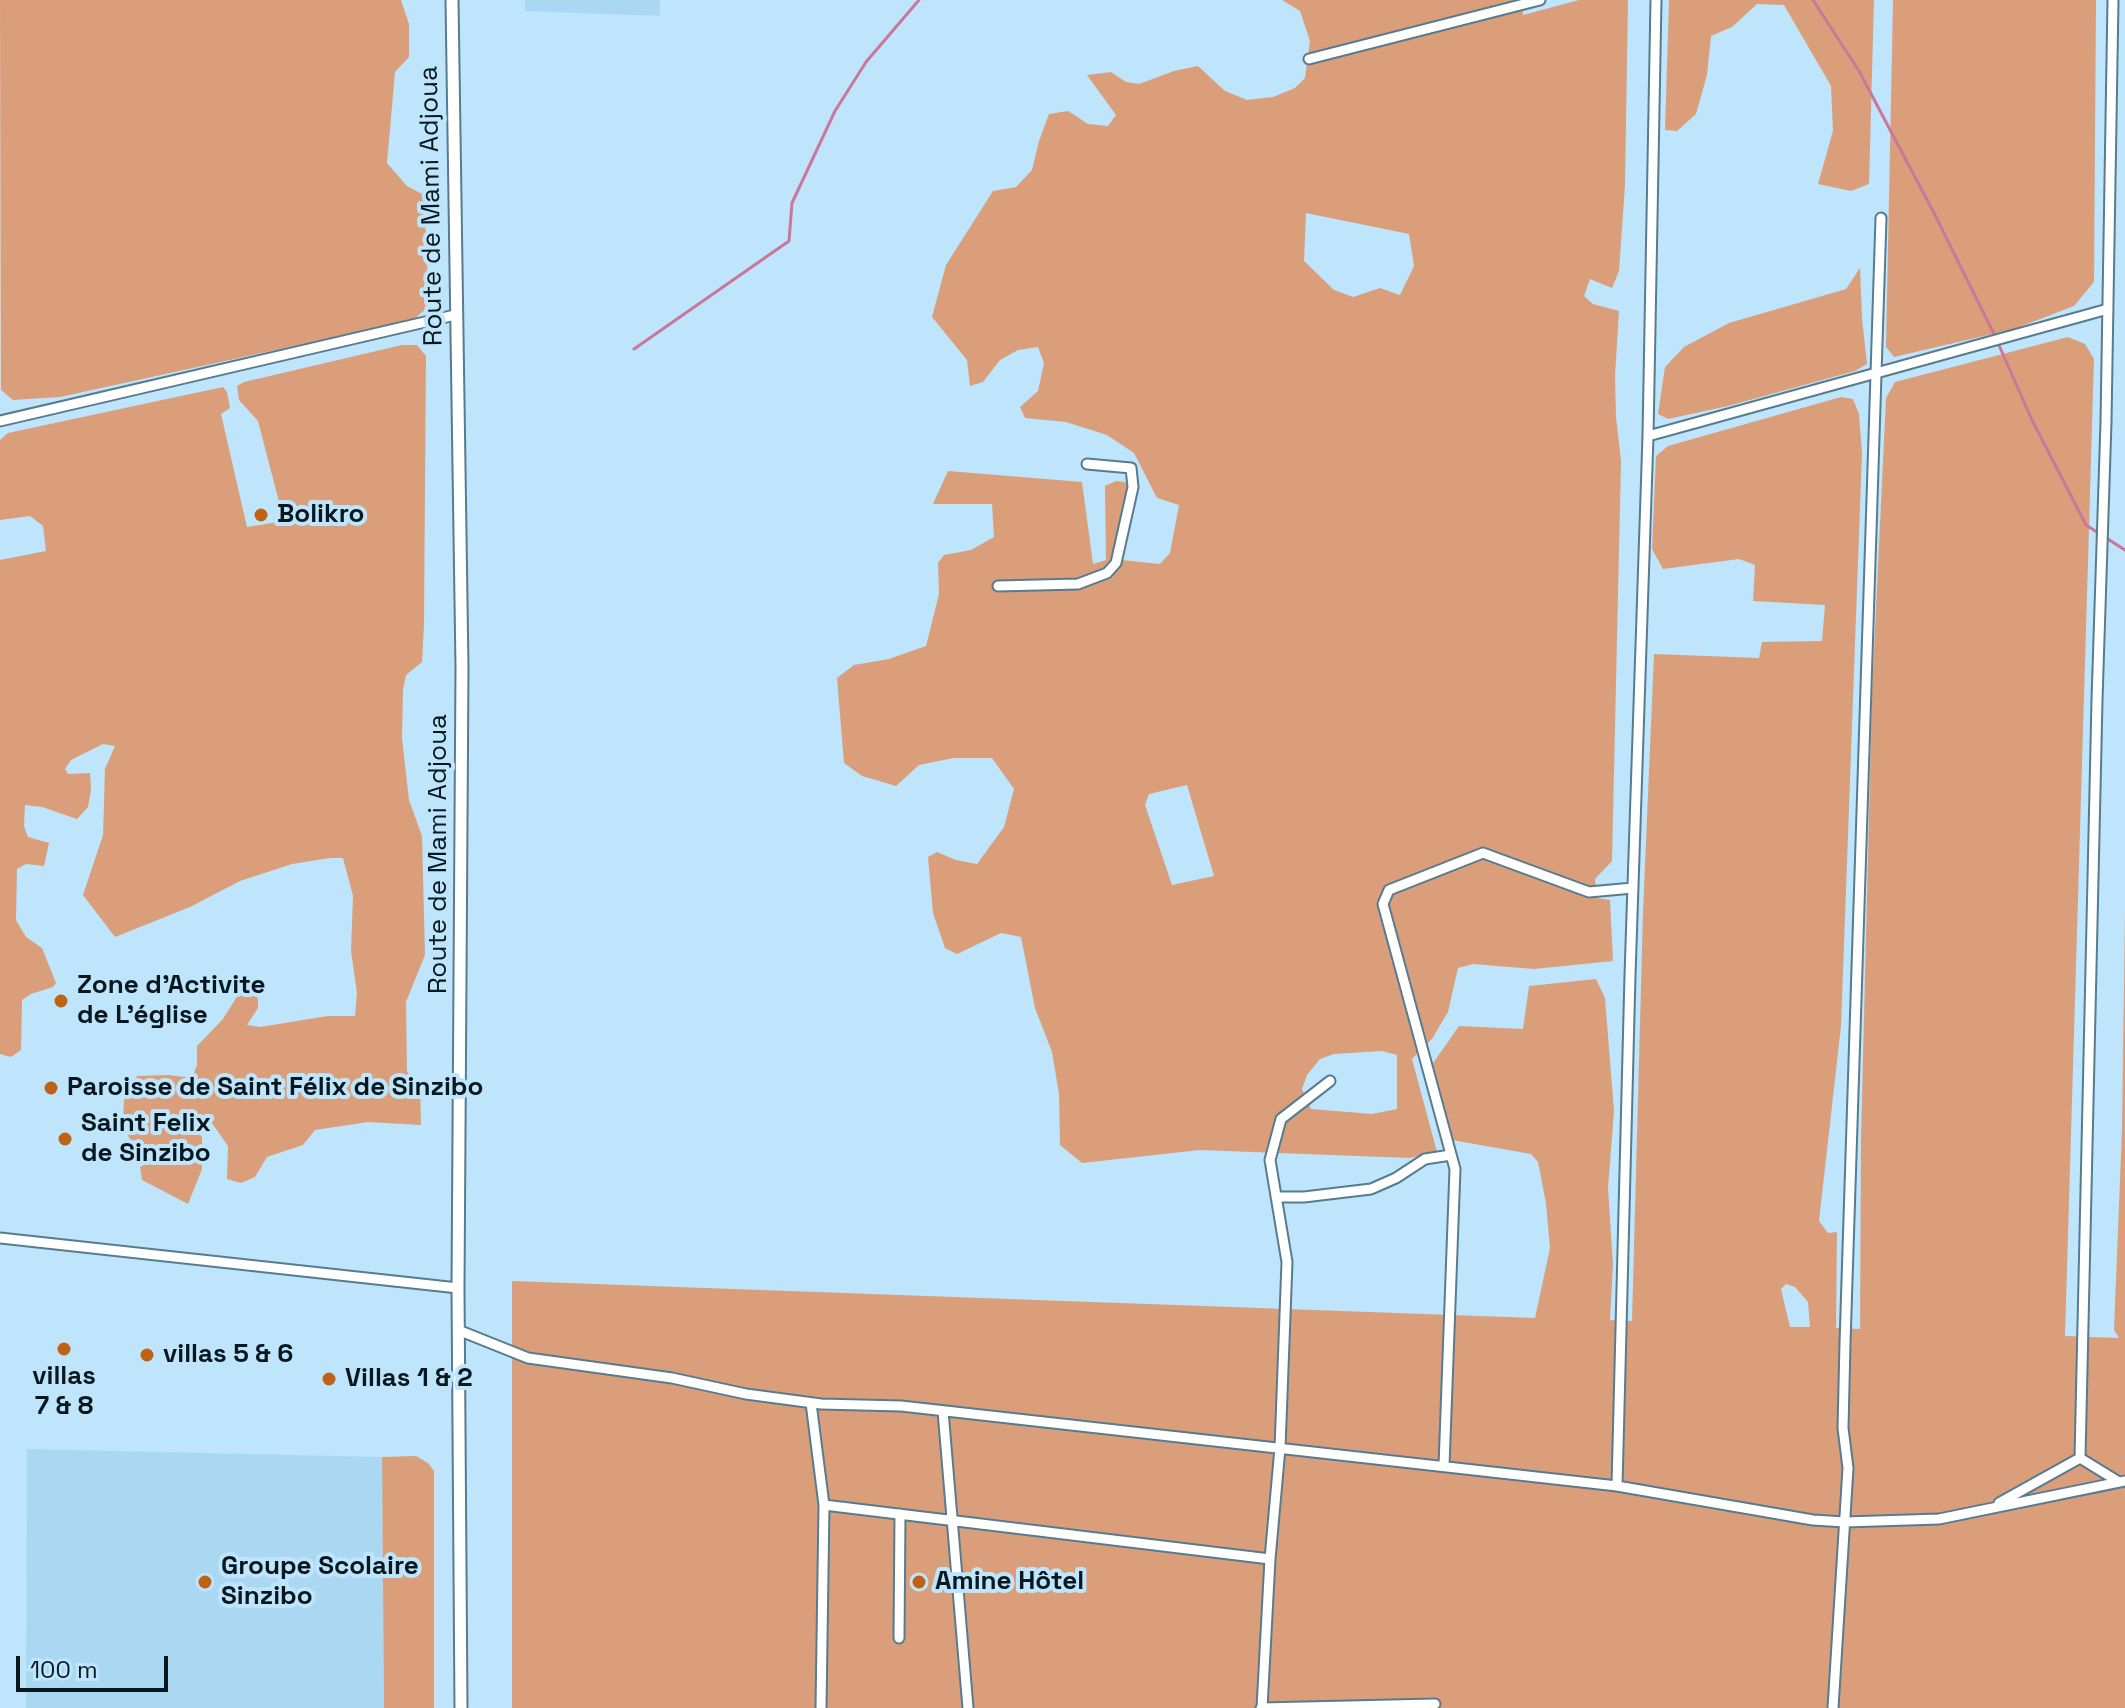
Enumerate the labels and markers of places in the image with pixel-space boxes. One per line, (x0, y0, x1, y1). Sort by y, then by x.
place label: Bolikro (277, 499, 364, 531)
marker: Bolikro (252, 506, 270, 524)
place label: Zone d'Activite de L'église (77, 970, 265, 1032)
marker: Zone d'Activite de L'église (52, 992, 70, 1010)
place label: Paroisse de Saint Félix de Sinzibo (67, 1072, 483, 1104)
marker: Paroisse de Saint Félix de Sinzibo (42, 1079, 60, 1097)
place label: Saint Felix de Sinzibo (81, 1108, 211, 1170)
marker: Saint Felix de Sinzibo (56, 1130, 74, 1148)
place label: villas 5 & 6 (163, 1339, 293, 1371)
marker: villas 7 & 8 (55, 1340, 73, 1358)
marker: villas 5 & 6 (138, 1346, 156, 1364)
place label: villas 7 & 8 (32, 1361, 96, 1422)
place label: Villas 1 & 2 (345, 1363, 473, 1395)
marker: Villas 1 & 2 (320, 1370, 338, 1388)
place label: Groupe Scolaire Sinzibo (221, 1551, 419, 1612)
place label: Amine Hôtel (935, 1566, 1084, 1598)
marker: Groupe Scolaire Sinzibo (196, 1573, 214, 1591)
marker: Amine Hôtel (910, 1573, 928, 1591)

